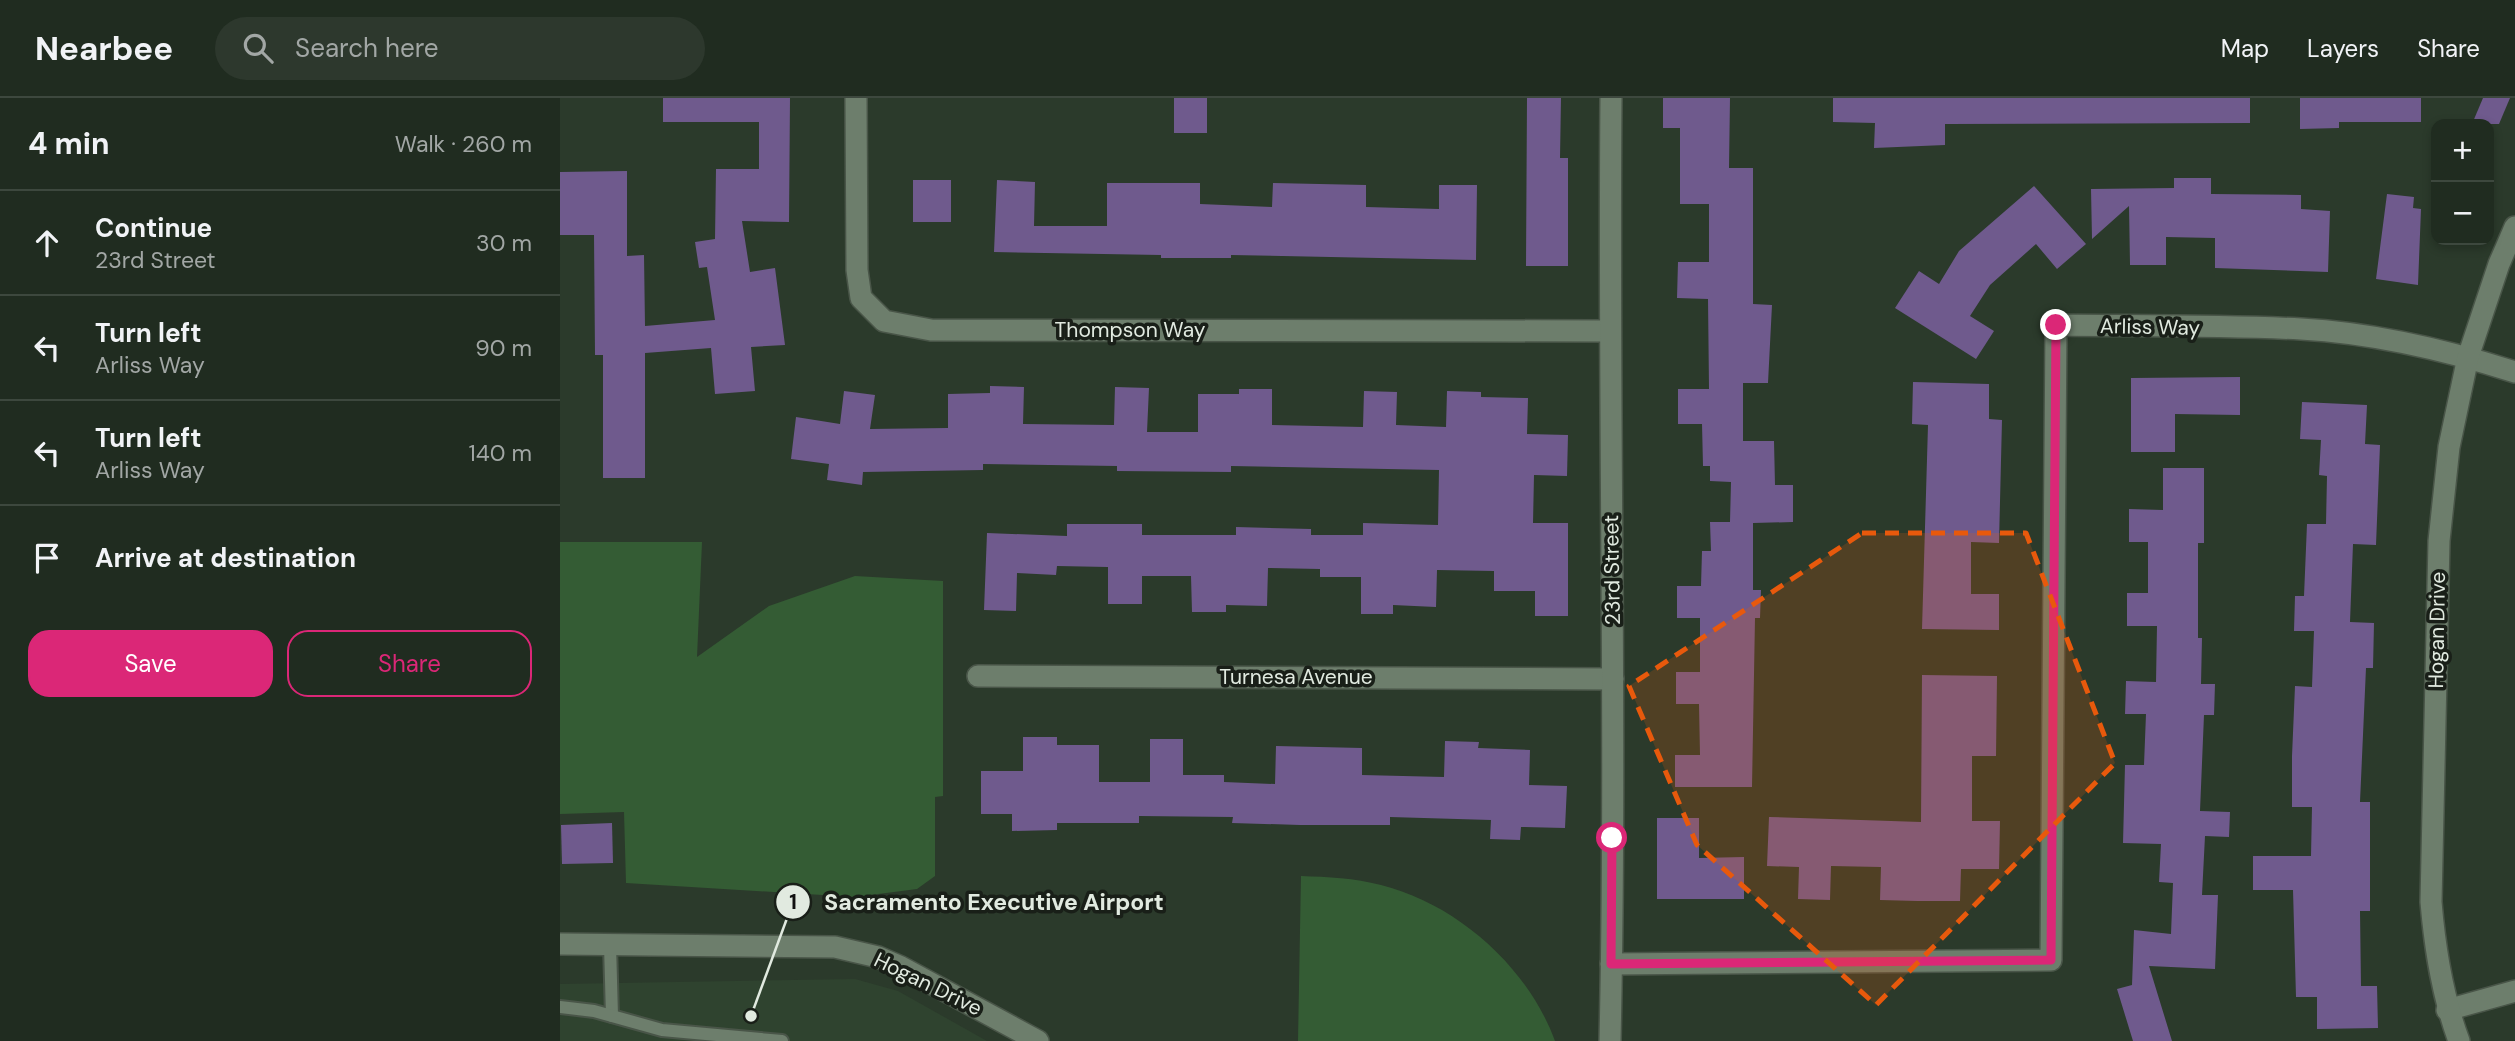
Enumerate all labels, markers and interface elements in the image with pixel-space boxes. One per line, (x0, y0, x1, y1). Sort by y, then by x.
search box (215, 17, 705, 80)
text: Nearbee (35, 27, 173, 70)
icon: search (239, 29, 277, 67)
text: Search here (295, 31, 439, 65)
text: Map (2221, 33, 2269, 64)
text: Layers (2307, 33, 2379, 64)
text: Share (2417, 33, 2480, 64)
map controls (2431, 119, 2494, 245)
button: + (2431, 119, 2494, 182)
text: 4 min (28, 124, 110, 163)
text: Walk · 260 m (395, 129, 532, 159)
button: − (2431, 182, 2494, 245)
text: Continue (95, 211, 212, 245)
icon: ahead (28, 224, 66, 262)
text: 30 m (476, 228, 532, 258)
text: 23rd Street (95, 245, 216, 275)
route end (2040, 309, 2071, 340)
street label: Arliss Way (2100, 312, 2201, 342)
text: Turn left (95, 316, 202, 350)
street label: Thompson Way (1055, 316, 1206, 344)
icon: left (28, 329, 66, 367)
text: 90 m (475, 333, 532, 363)
text: Arliss Way (95, 350, 205, 380)
text: Turn left (95, 421, 202, 455)
icon: left (28, 434, 66, 472)
text: 140 m (469, 438, 532, 468)
text: Arliss Way (95, 455, 205, 485)
street label: 23rd Street (1597, 515, 1627, 625)
icon: arrive (28, 539, 66, 577)
text: Arrive at destination (95, 541, 356, 575)
street label: Hogan Drive (2422, 571, 2452, 689)
button: Save (28, 630, 273, 697)
button: Share (287, 630, 532, 697)
street label: Turnesa Avenue (1219, 663, 1373, 691)
route start (1596, 822, 1627, 853)
callout: Sacramento Executive Airport (776, 880, 1178, 924)
text: Sacramento Executive Airport (824, 887, 1164, 917)
text: 1 (789, 888, 797, 916)
street label: Hogan Drive (869, 946, 987, 1022)

